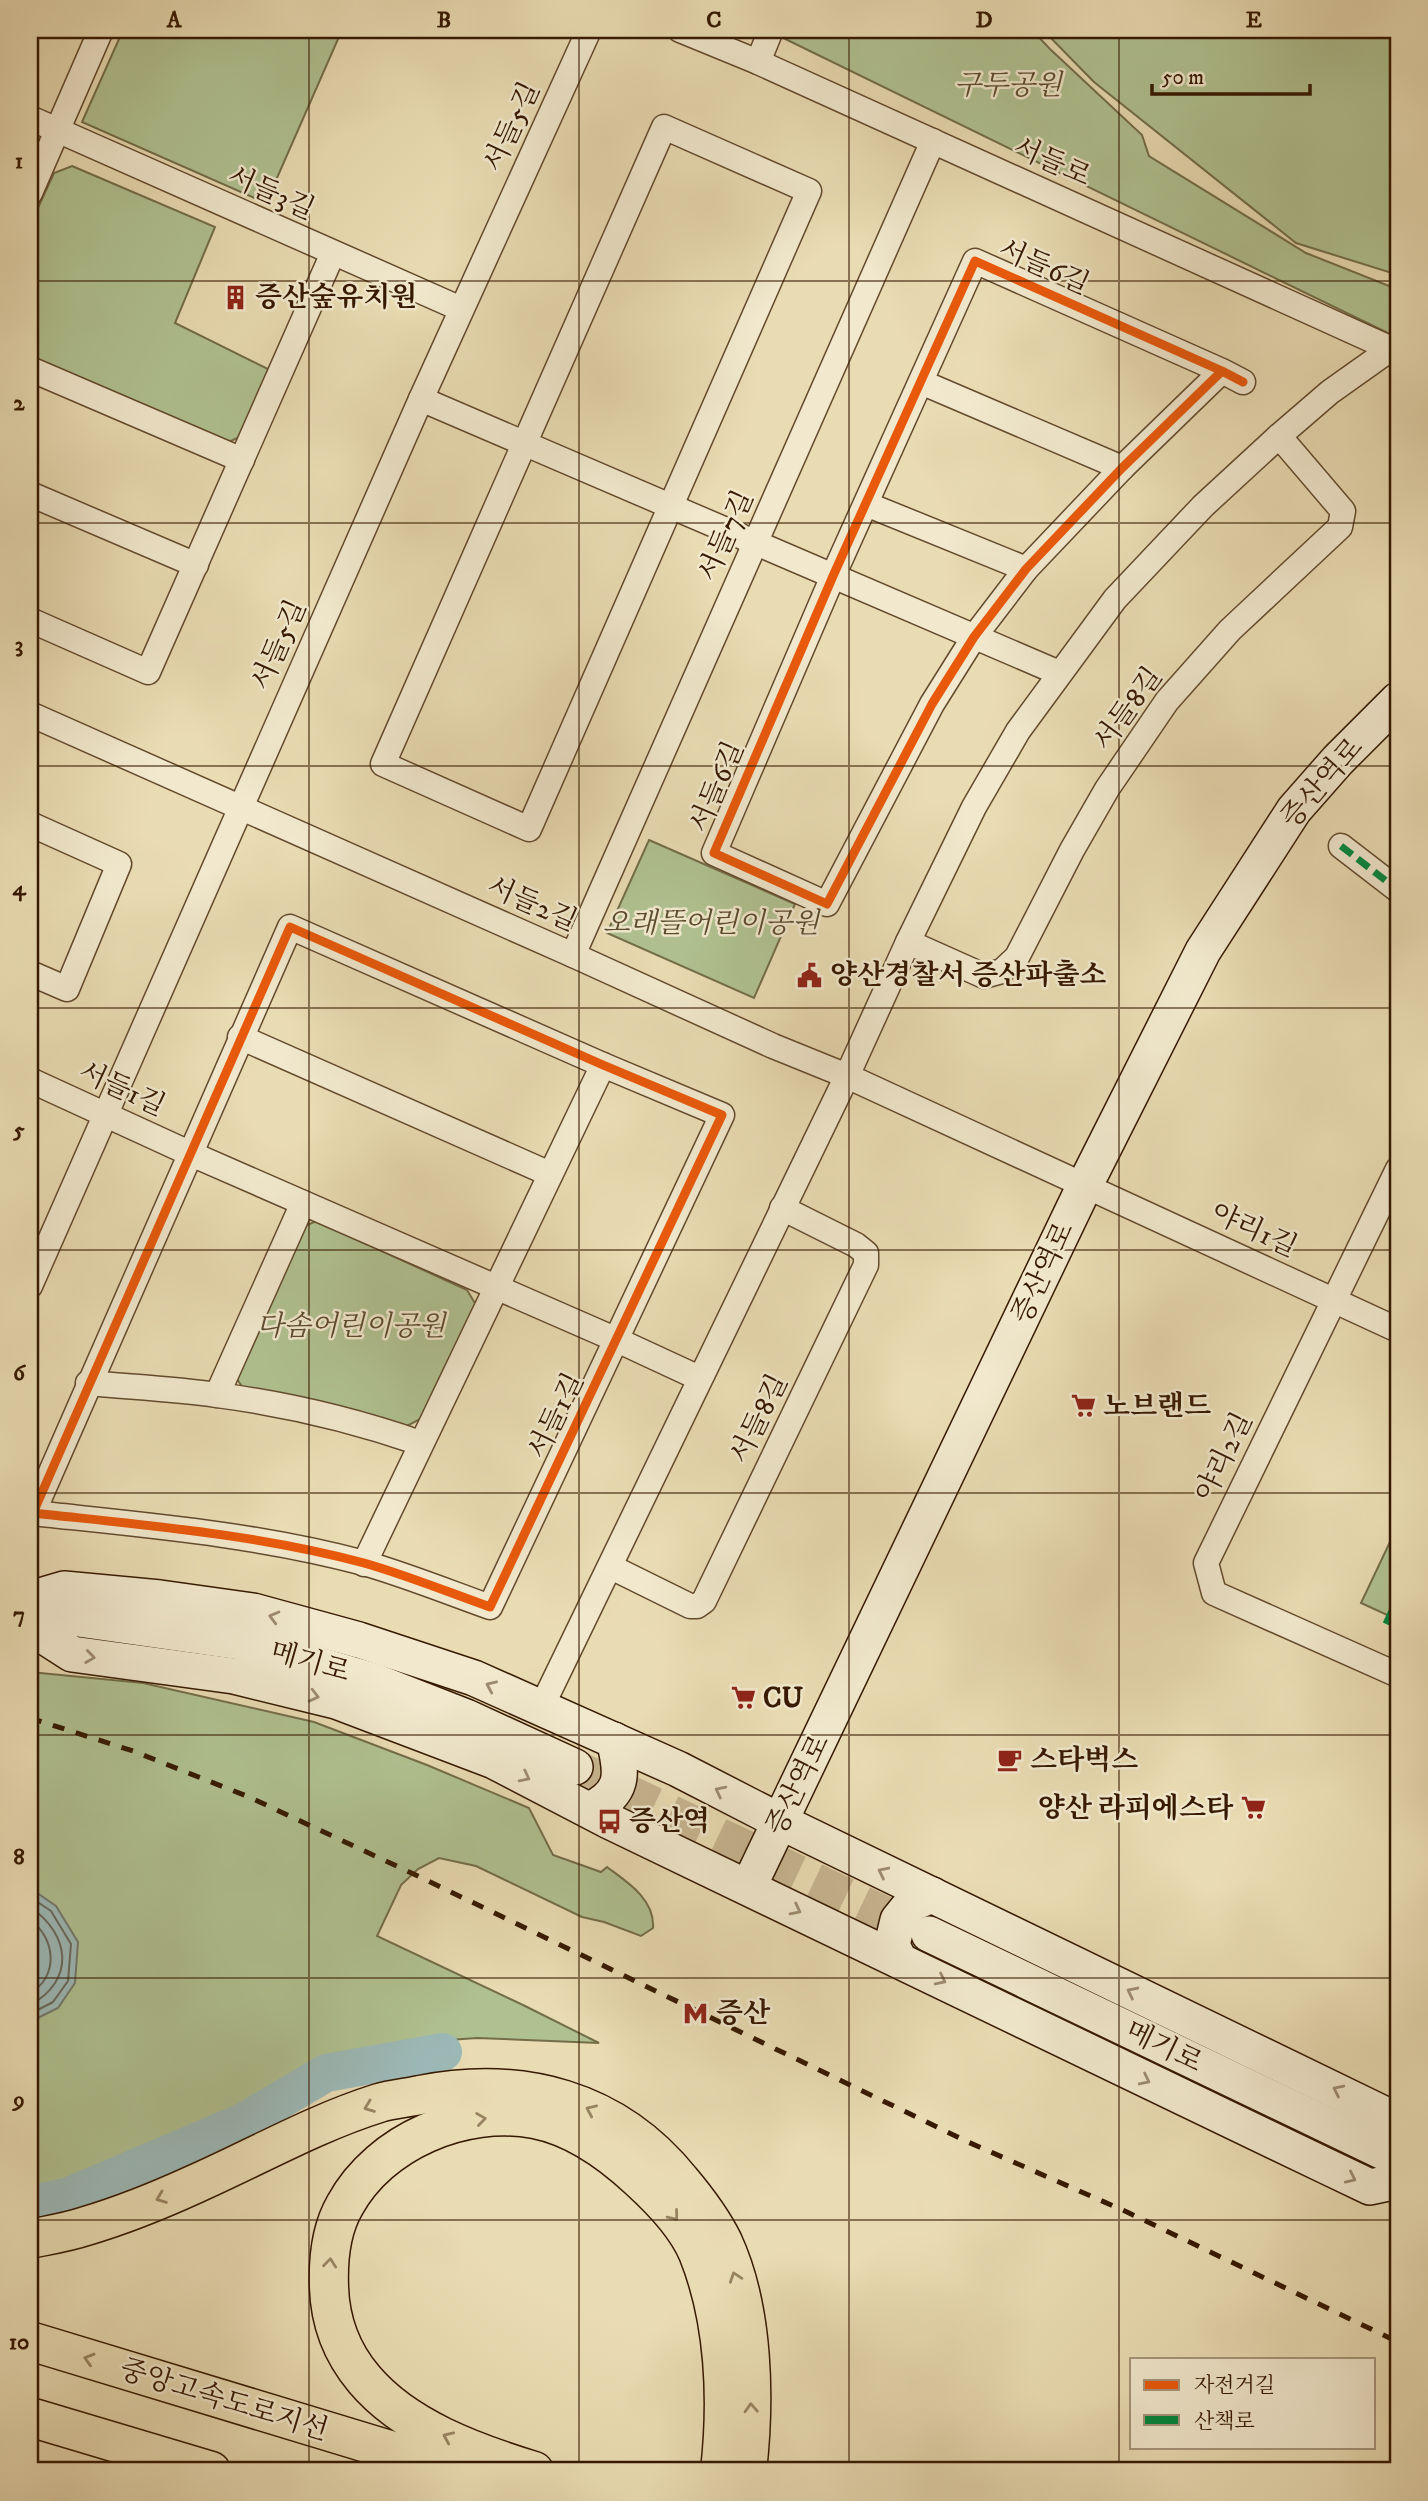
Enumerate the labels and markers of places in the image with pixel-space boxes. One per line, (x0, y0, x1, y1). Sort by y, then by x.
place label: 증산숲유치원 (255, 280, 417, 315)
building icon: 증산숲유치원 (221, 283, 249, 311)
place label: 양산경찰서 증산파출소 (830, 958, 1106, 993)
public building icon: 양산경찰서 증산파출소 (796, 961, 824, 989)
place label: 노브랜드 (1103, 1389, 1211, 1424)
supermarket icon: 노브랜드 (1069, 1392, 1097, 1420)
place label: CU (763, 1681, 804, 1716)
supermarket icon: CU (729, 1684, 757, 1712)
place label: 스타벅스 (1030, 1743, 1138, 1778)
cafe icon: 스타벅스 (996, 1746, 1024, 1774)
place label: 양산 라피에스타 (1038, 1791, 1234, 1826)
supermarket icon: 양산 라피에스타 (1239, 1794, 1267, 1822)
place label: 증산역 (629, 1804, 710, 1839)
bus stop icon: 증산역 (595, 1807, 623, 1835)
place label: 증산 (716, 1996, 771, 2031)
metro station icon: 증산 (682, 1999, 710, 2027)

